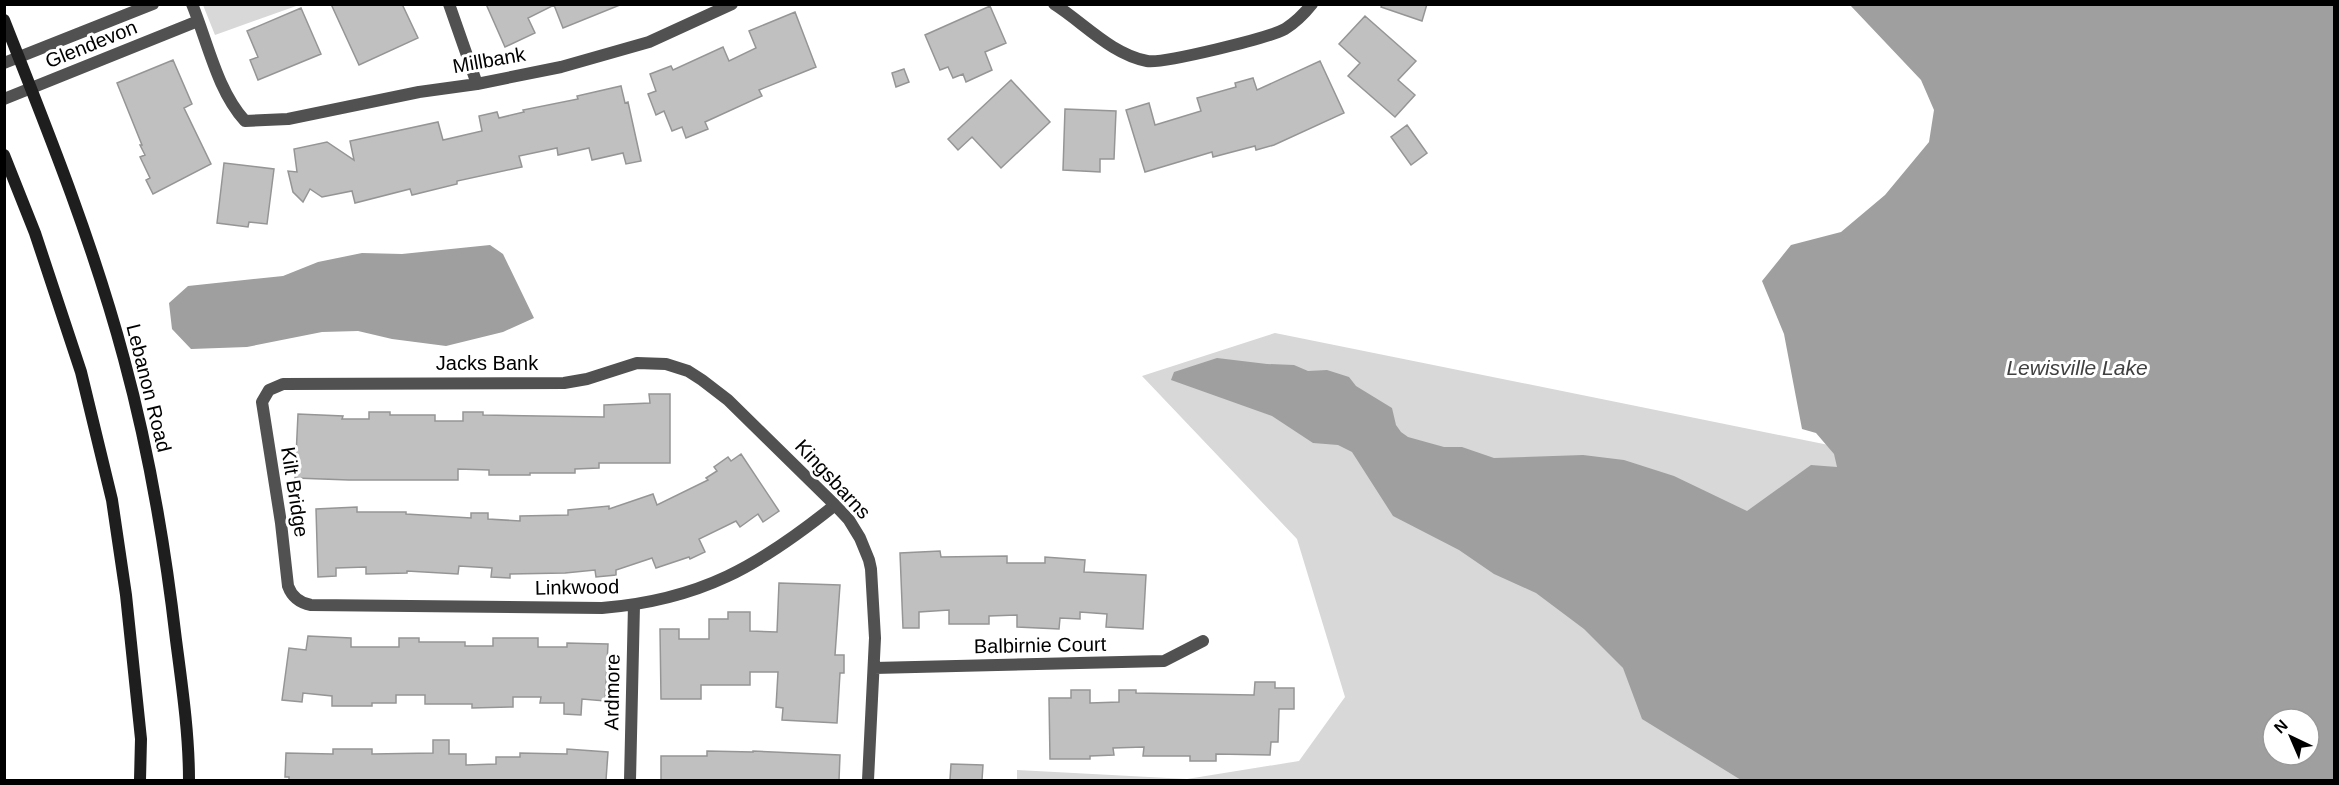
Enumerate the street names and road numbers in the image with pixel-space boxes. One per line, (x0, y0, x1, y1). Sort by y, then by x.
street label: Glendevon (42, 16, 140, 72)
street label: Millbank (451, 43, 528, 77)
street label: Lebanon Road (122, 322, 176, 454)
street label: Jacks Bank (436, 352, 539, 374)
street label: Kingsbarns (791, 435, 875, 523)
street label: Kilt Bridge (277, 445, 313, 539)
street label: Linkwood (535, 575, 619, 599)
street label: Balbirnie Court (974, 633, 1107, 657)
street label: Ardmore (600, 653, 624, 731)

